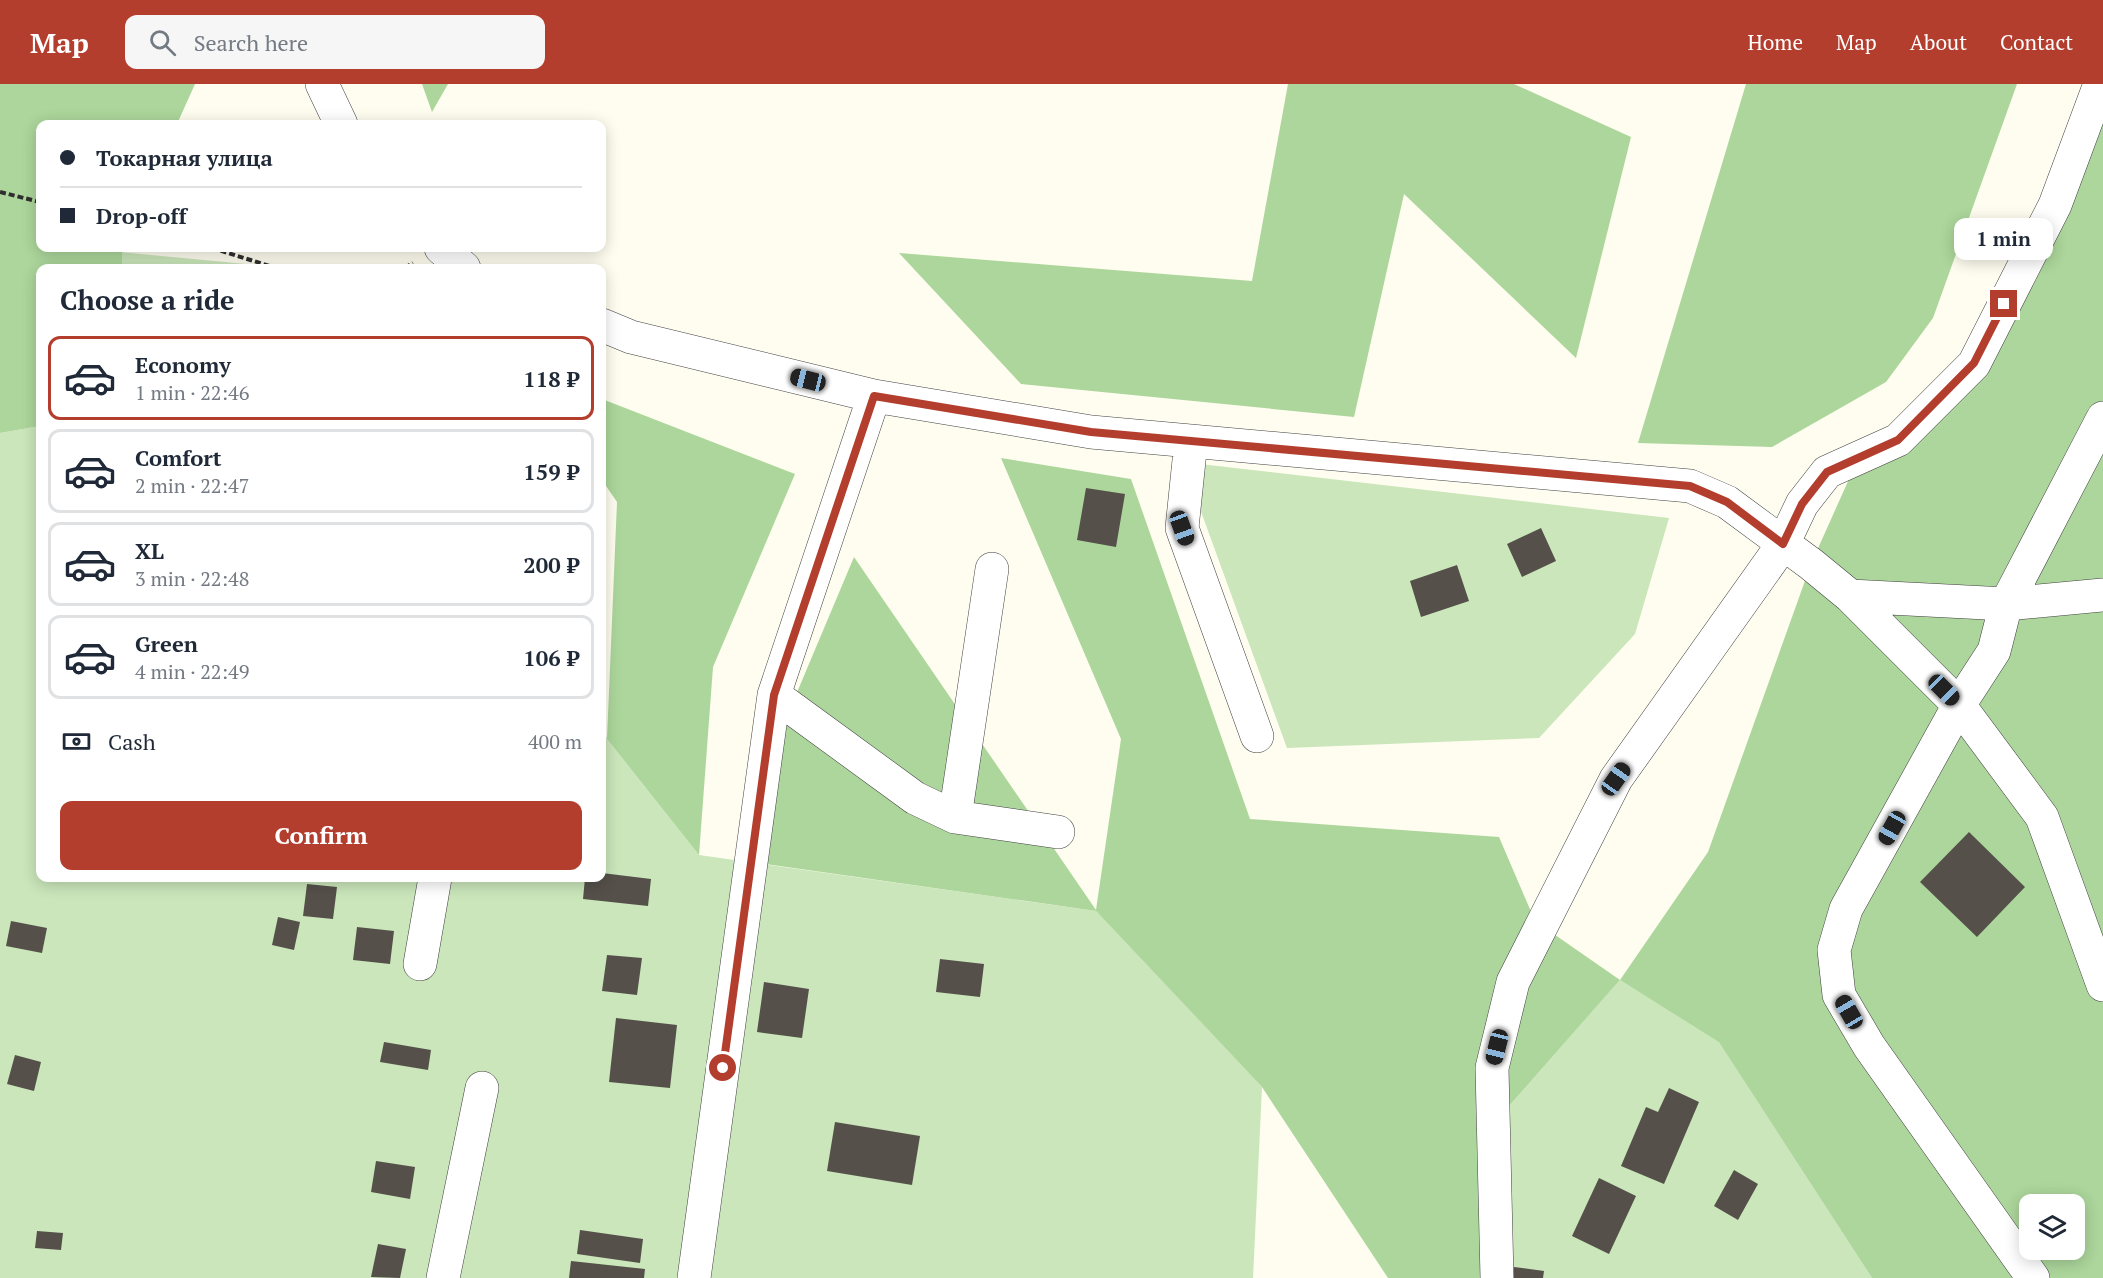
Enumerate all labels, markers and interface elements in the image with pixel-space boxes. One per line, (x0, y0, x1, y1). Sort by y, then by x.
search box (125, 15, 545, 69)
text: Map (30, 24, 89, 61)
icon: search (146, 26, 179, 59)
text: Search here (194, 28, 308, 57)
text: Home (1747, 28, 1803, 56)
text: Map (1836, 28, 1877, 56)
text: About (1910, 28, 1967, 56)
text: Contact (2000, 28, 2073, 56)
text: Токарная улица (96, 143, 273, 172)
text: Drop-off (96, 201, 187, 230)
callout: 1 min (1954, 217, 2054, 259)
text: 1 min (1976, 225, 2031, 252)
text: Choose a ride (60, 282, 235, 318)
route end (1990, 290, 2017, 317)
text: Economy (135, 350, 231, 379)
icon: car (63, 351, 117, 405)
text: 118 ₽ (523, 364, 579, 393)
car (788, 367, 828, 393)
text: 1 min · 22:46 (135, 379, 249, 406)
text: Comfort (135, 443, 221, 472)
icon: car (63, 444, 117, 498)
text: 159 ₽ (523, 457, 579, 486)
text: 2 min · 22:47 (135, 472, 249, 499)
car (1167, 508, 1197, 548)
text: XL (135, 536, 164, 565)
icon: car (63, 537, 117, 591)
text: 200 ₽ (523, 550, 579, 579)
text: 3 min · 22:48 (135, 565, 249, 592)
text: Green (135, 629, 198, 658)
icon: car (63, 630, 117, 684)
text: 106 ₽ (523, 643, 579, 672)
text: 4 min · 22:49 (135, 658, 249, 685)
car (1925, 671, 1963, 709)
icon: cash (60, 725, 93, 758)
text: Cash (108, 727, 156, 756)
text: 400 m (528, 728, 582, 755)
car (1598, 759, 1634, 799)
button: Confirm (60, 801, 582, 870)
car (1875, 808, 1909, 848)
car (1832, 992, 1866, 1032)
car (1484, 1027, 1510, 1067)
route start (709, 1054, 736, 1081)
map controls (2019, 1194, 2085, 1260)
button: layers (2019, 1194, 2085, 1260)

